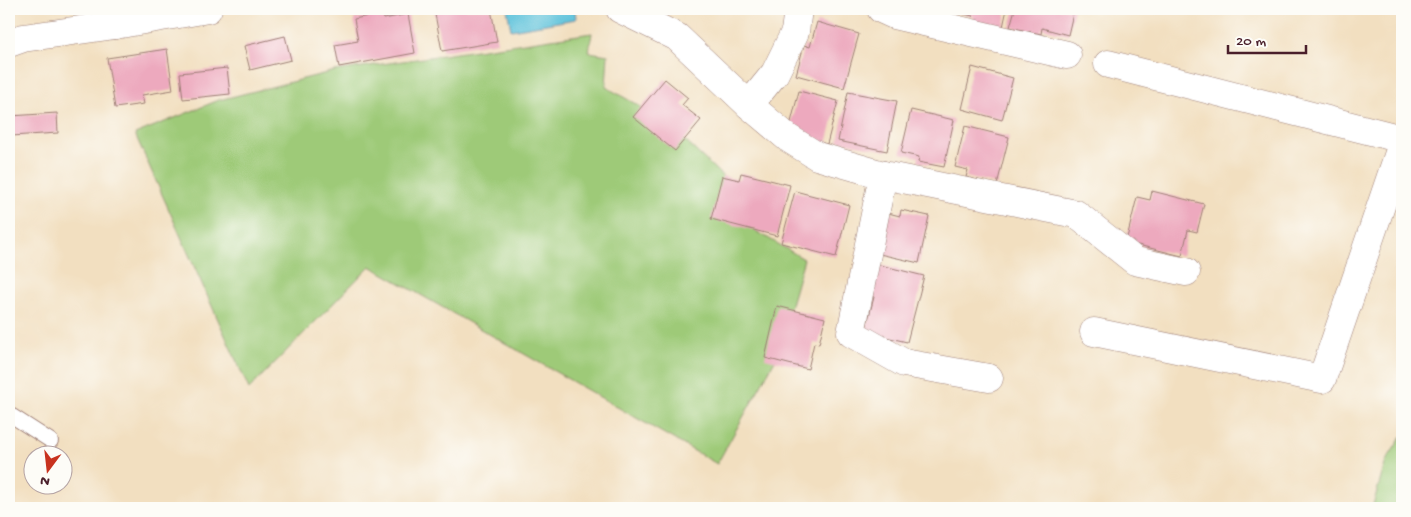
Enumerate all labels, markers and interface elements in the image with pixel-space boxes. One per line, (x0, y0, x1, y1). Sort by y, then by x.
scale bar (1228, 22, 1306, 54)
text: 20 m (1236, 33, 1266, 51)
north arrow (22, 444, 72, 494)
text: N (39, 471, 52, 490)

